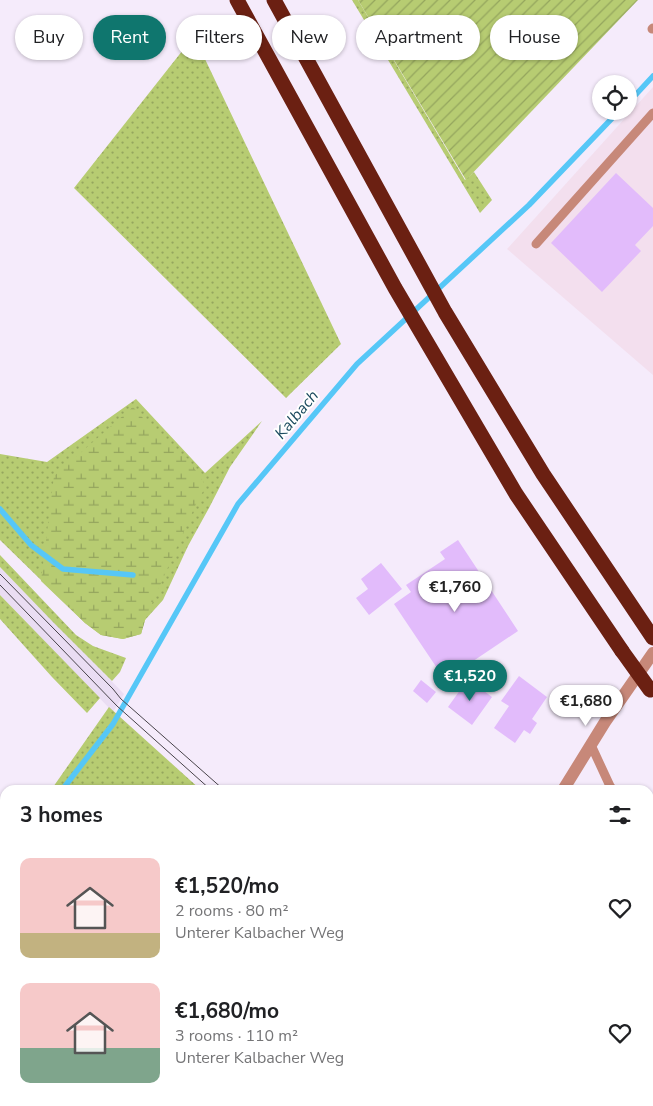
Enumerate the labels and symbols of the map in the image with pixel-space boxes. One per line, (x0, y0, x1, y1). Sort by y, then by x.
water label: Kalbach (270, 386, 324, 444)
pin: €1,760 (414, 570, 496, 613)
pin: €1,520 (429, 660, 511, 702)
pin: €1,680 (545, 684, 627, 727)

